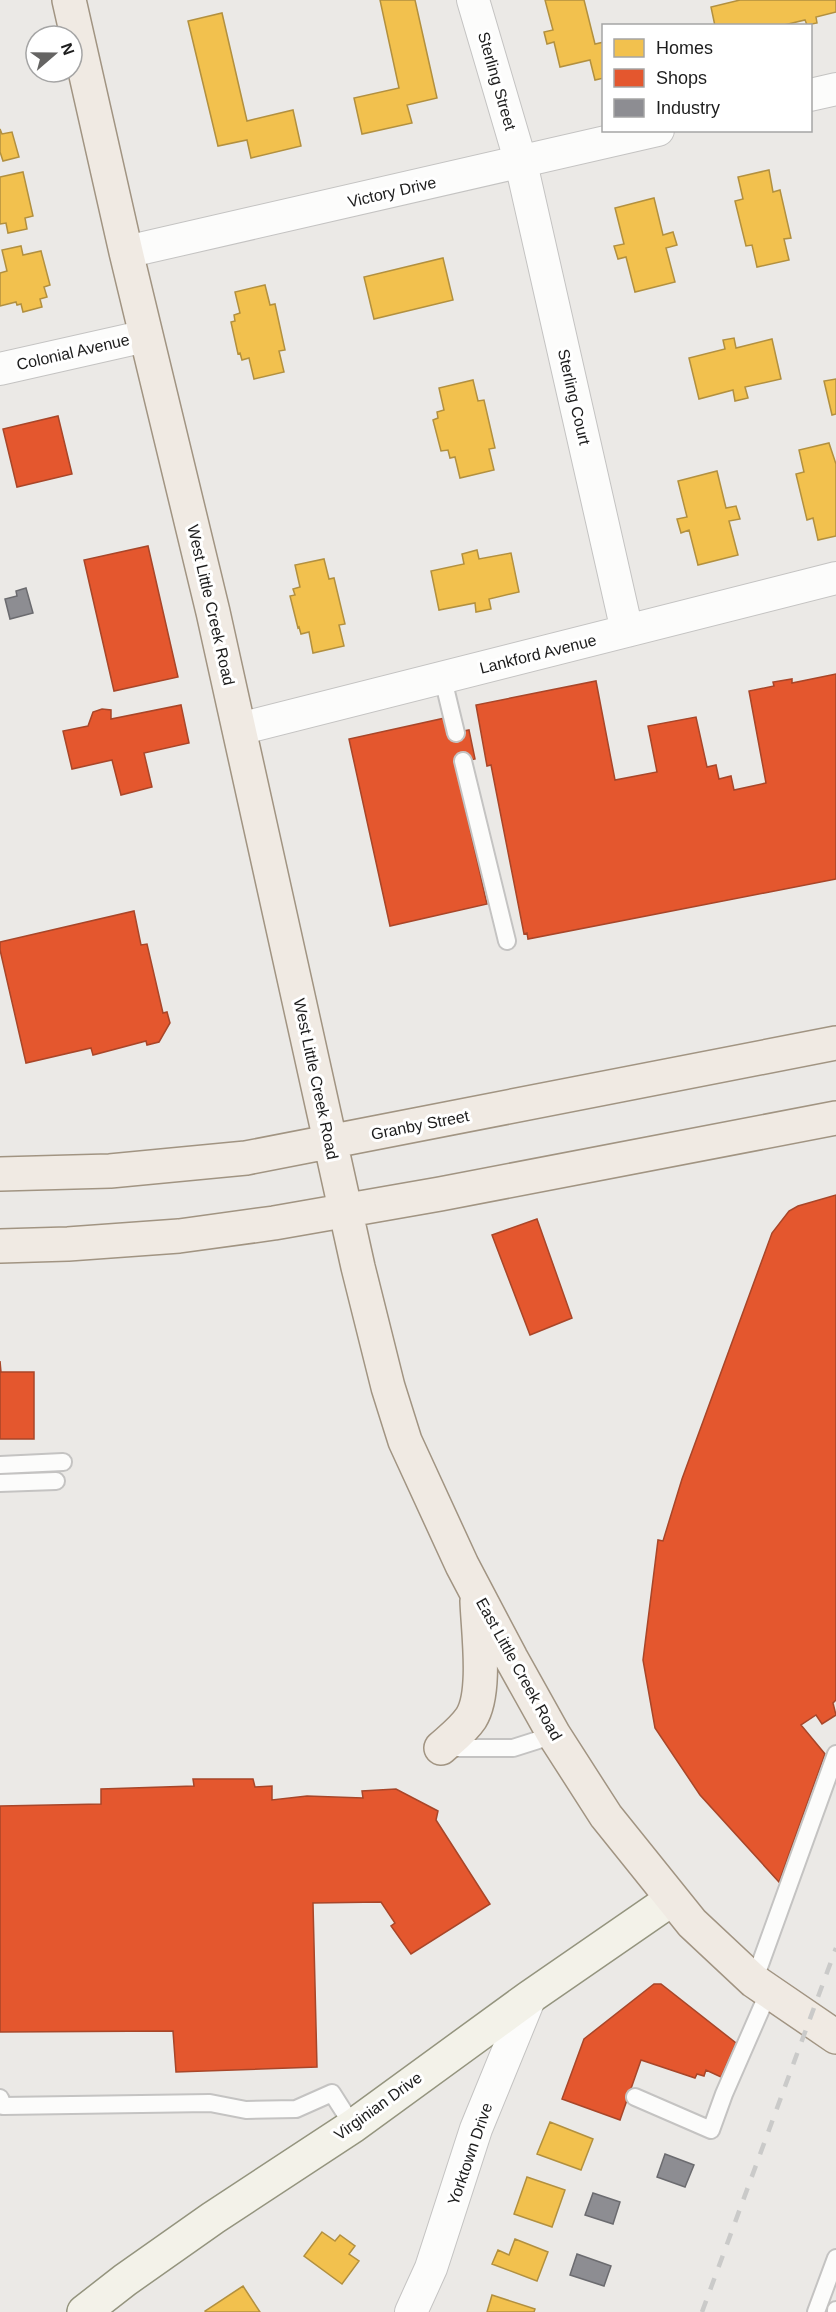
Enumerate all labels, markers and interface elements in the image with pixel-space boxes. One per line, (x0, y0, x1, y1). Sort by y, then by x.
north arrow (24, 24, 84, 84)
legend (602, 24, 812, 132)
street label: Sterling Street (475, 30, 519, 133)
text: Homes (656, 38, 713, 58)
text: N (58, 41, 78, 57)
text: Shops (656, 68, 707, 88)
text: Industry (656, 98, 720, 118)
street label: Victory Drive (346, 174, 438, 210)
street label: Colonial Avenue (15, 331, 131, 373)
street label: Sterling Court (555, 347, 593, 447)
street label: West Little Creek Road (184, 523, 238, 687)
street label: Lankford Avenue (478, 631, 598, 677)
street label: West Little Creek Road (291, 997, 341, 1161)
street label: Granby Street (369, 1107, 471, 1143)
street label: East Little Creek Road (473, 1595, 565, 1743)
street label: Virginian Drive (331, 2069, 425, 2143)
street label: Yorktown Drive (445, 2101, 495, 2207)

